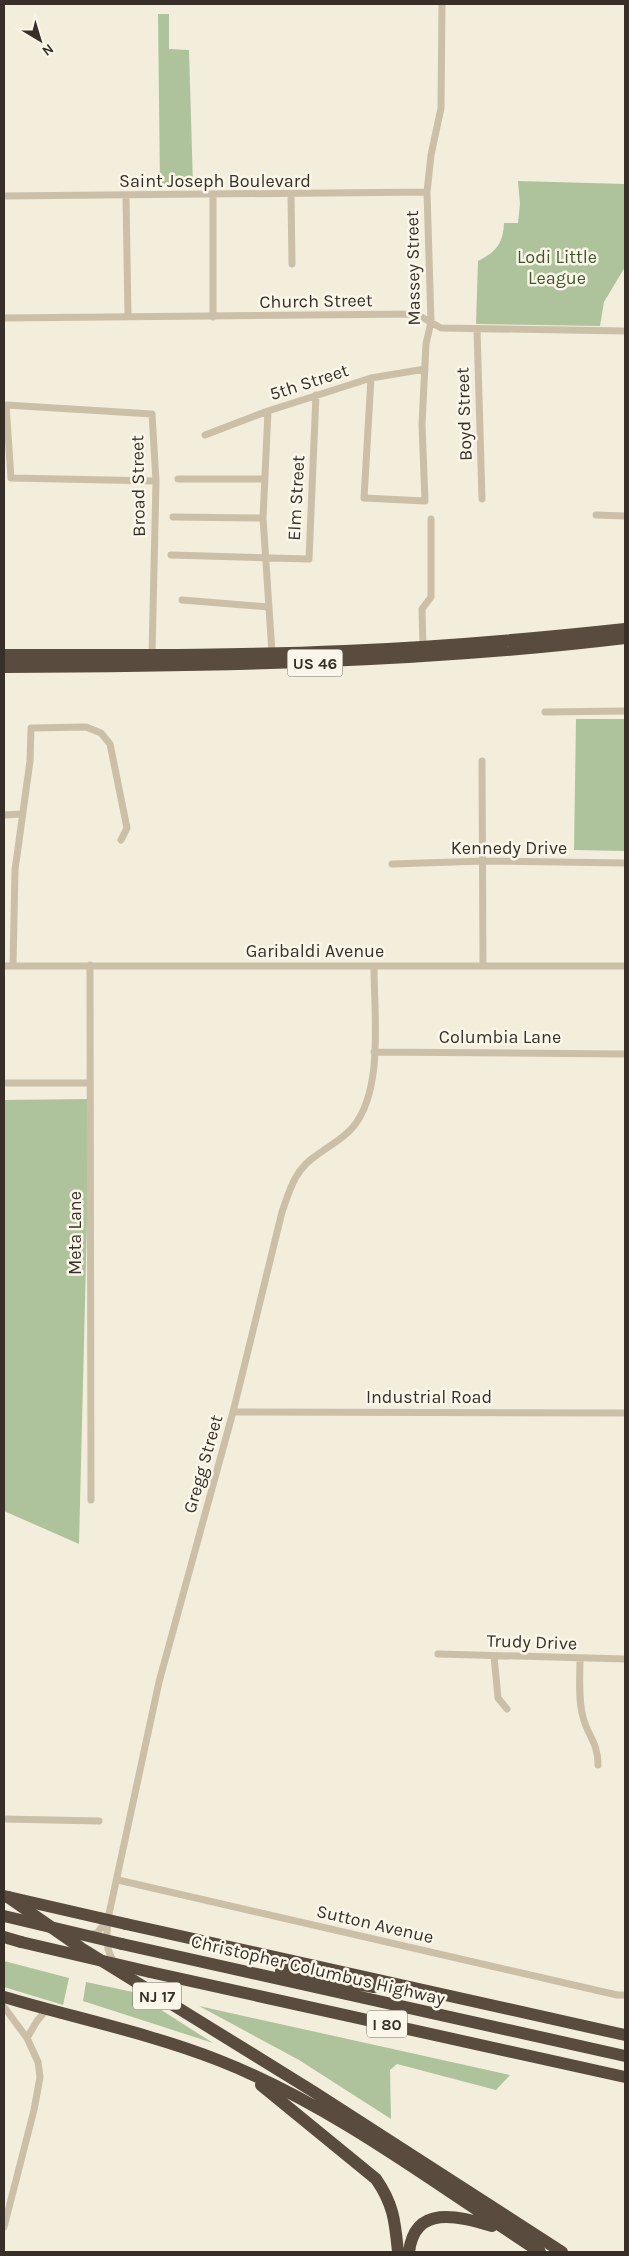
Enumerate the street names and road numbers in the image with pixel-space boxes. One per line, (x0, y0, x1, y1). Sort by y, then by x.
street label: Saint Joseph Boulevard (119, 170, 311, 192)
street label: Massey Street (401, 210, 425, 326)
street label: Church Street (259, 289, 373, 313)
street label: 5th Street (267, 359, 351, 405)
street label: Boyd Street (451, 367, 477, 461)
street label: Broad Street (126, 435, 150, 537)
street label: Elm Street (283, 454, 309, 541)
road number: US 46 (288, 650, 342, 676)
street label: Kennedy Drive (451, 837, 567, 859)
street label: Garibaldi Avenue (246, 940, 384, 962)
street label: Columbia Lane (439, 1026, 561, 1048)
street label: Meta Lane (64, 1191, 86, 1275)
street label: Industrial Road (366, 1386, 492, 1408)
street label: Gregg Street (178, 1412, 228, 1516)
street label: Trudy Drive (486, 1629, 578, 1655)
street label: Sutton Avenue (314, 1900, 436, 1948)
street label: Christopher Columbus Highway (189, 1930, 448, 2010)
road number: NJ 17 (133, 1982, 181, 2010)
road number: I 80 (367, 2010, 407, 2038)

